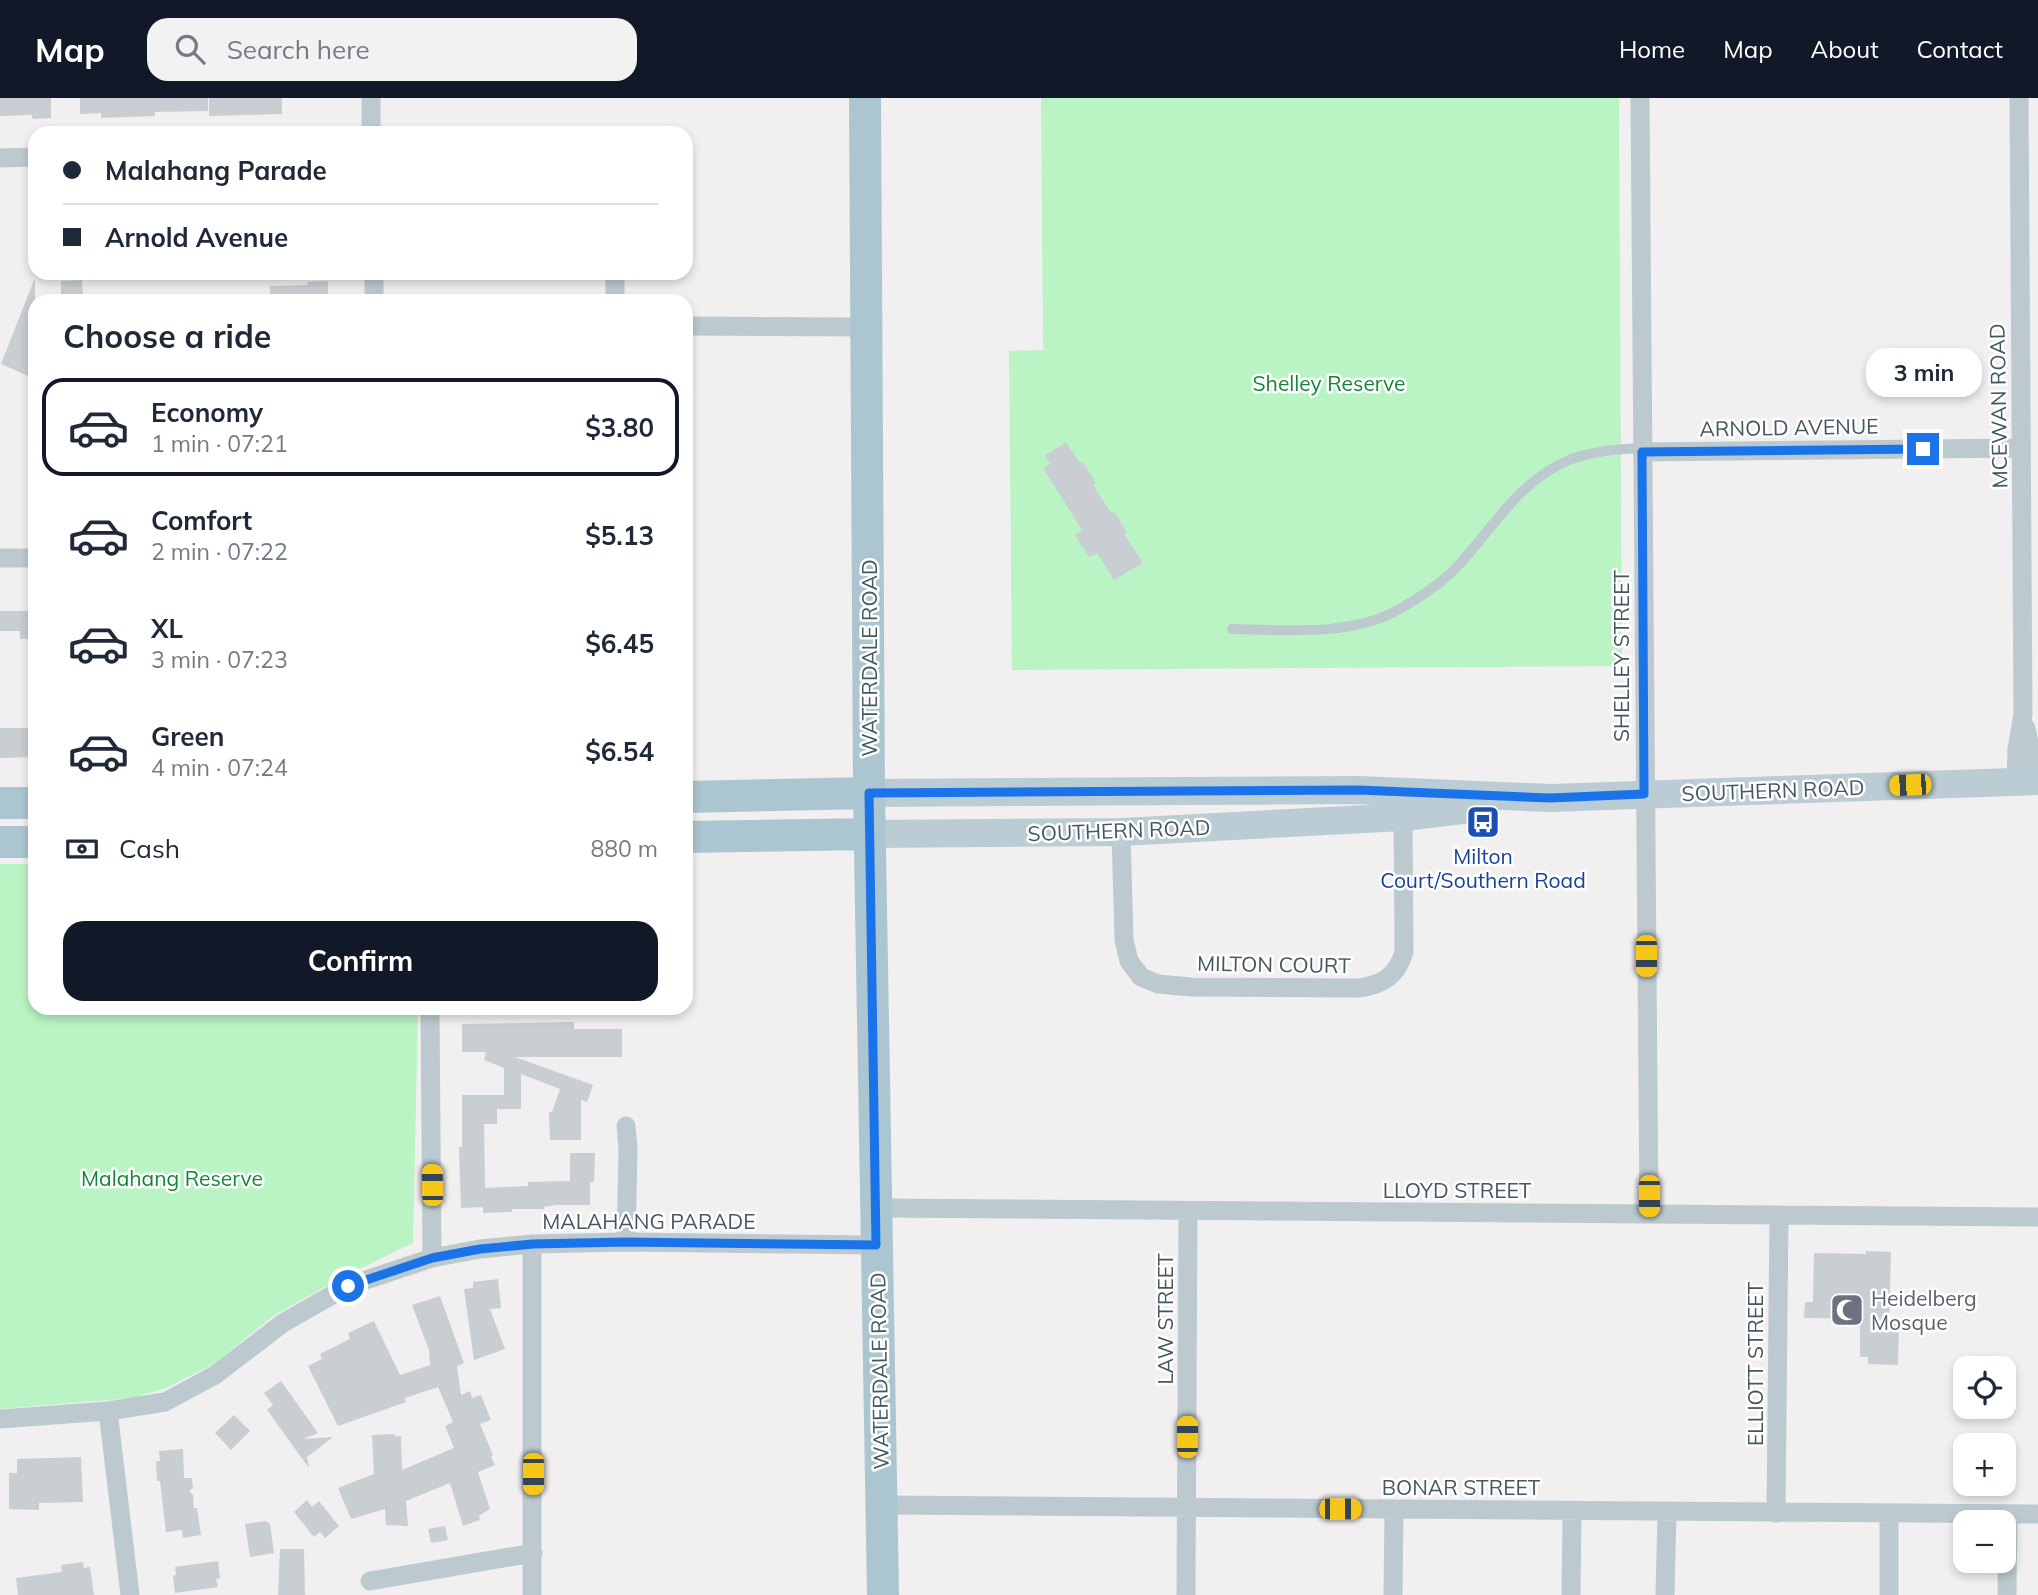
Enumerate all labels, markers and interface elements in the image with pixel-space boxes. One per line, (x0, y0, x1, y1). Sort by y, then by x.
search box (147, 18, 637, 81)
text: Map (35, 29, 105, 70)
icon: search (171, 30, 209, 68)
text: Search here (227, 33, 370, 66)
text: Home (1619, 34, 1685, 64)
text: Map (1723, 34, 1773, 64)
text: About (1811, 34, 1879, 64)
text: Contact (1917, 34, 2003, 64)
text: Malahang Parade (105, 154, 327, 187)
text: Arnold Avenue (105, 221, 288, 254)
text: Choose a ride (63, 316, 271, 356)
street label: MCEWAN ROAD (1984, 323, 2012, 489)
callout: 3 min (1865, 348, 1981, 396)
text: 3 min (1894, 358, 1954, 387)
park label: Shelley Reserve (1253, 370, 1405, 396)
icon: car (67, 396, 130, 459)
text: Economy (151, 396, 263, 429)
text: $3.80 (585, 411, 654, 444)
street label: ARNOLD AVENUE (1699, 412, 1879, 442)
text: 1 min · 07:21 (151, 429, 288, 458)
route end (1907, 433, 1939, 465)
icon: car (67, 504, 130, 567)
text: Comfort (151, 504, 252, 537)
text: $5.13 (585, 519, 654, 552)
text: 2 min · 07:22 (151, 537, 288, 566)
street label: WATERDALE ROAD (856, 559, 882, 757)
street label: SHELLEY STREET (1608, 570, 1634, 742)
icon: car (67, 612, 130, 675)
text: XL (151, 612, 183, 645)
text: $6.45 (585, 627, 654, 660)
text: 3 min · 07:23 (151, 645, 288, 674)
icon: car (67, 720, 130, 783)
text: Green (151, 720, 224, 753)
text: $6.54 (585, 735, 654, 768)
text: 4 min · 07:24 (151, 753, 288, 782)
street label: SOUTHERN ROAD (1681, 774, 1865, 806)
car (1889, 774, 1932, 796)
bus stop icon: Milton Court/Southern Road (1464, 803, 1502, 841)
street label: SOUTHERN ROAD (1027, 814, 1211, 846)
icon: cash (63, 830, 101, 868)
text: Cash (119, 832, 180, 865)
text: 880 m (590, 834, 658, 863)
place label: Milton Court/Southern Road (1380, 843, 1586, 893)
button: Confirm (63, 921, 658, 1001)
car (1636, 935, 1657, 977)
street label: MILTON COURT (1197, 950, 1351, 978)
car (422, 1164, 443, 1206)
park label: Malahang Reserve (81, 1165, 263, 1191)
car (1639, 1175, 1660, 1217)
street label: LLOYD STREET (1383, 1177, 1532, 1203)
street label: MALAHANG PARADE (542, 1208, 756, 1234)
street label: LAW STREET (1152, 1253, 1178, 1385)
route start (332, 1270, 364, 1302)
street label: WATERDALE ROAD (864, 1272, 894, 1470)
street label: ELLIOTT STREET (1742, 1282, 1768, 1446)
place label: Heidelberg Mosque (1871, 1285, 1977, 1335)
mosque icon: Heidelberg Mosque (1828, 1291, 1866, 1329)
map controls (1953, 1356, 2016, 1573)
button: locate (1953, 1356, 2016, 1419)
car (1177, 1416, 1198, 1458)
button: + (1953, 1433, 2016, 1496)
car (523, 1453, 544, 1495)
street label: BONAR STREET (1382, 1474, 1541, 1500)
car (1320, 1499, 1362, 1520)
button: − (1953, 1510, 2016, 1573)

